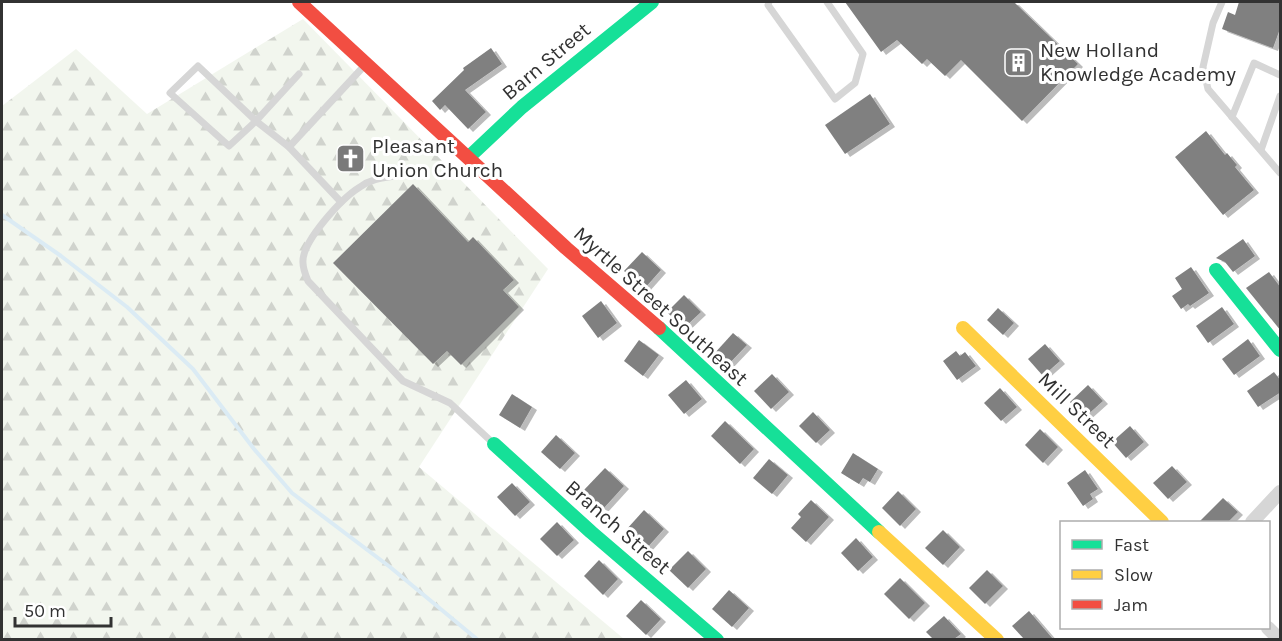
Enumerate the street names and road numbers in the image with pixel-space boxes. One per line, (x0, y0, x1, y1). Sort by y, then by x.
street label: Barn Street (497, 17, 595, 105)
street label: Myrtle Street Southeast (569, 221, 753, 391)
street label: Mill Street (1033, 367, 1121, 453)
street label: Branch Street (561, 475, 675, 579)

